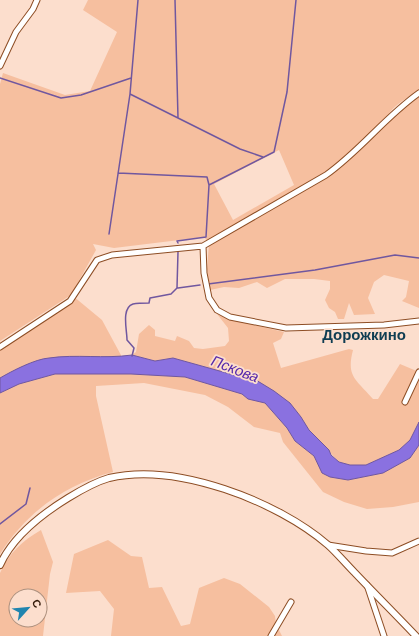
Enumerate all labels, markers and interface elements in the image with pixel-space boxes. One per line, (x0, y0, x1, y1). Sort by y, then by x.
district label: Дорожкино (322, 326, 406, 343)
water label: Пскова (209, 352, 261, 385)
north arrow (8, 588, 48, 628)
text: С (30, 597, 44, 610)

